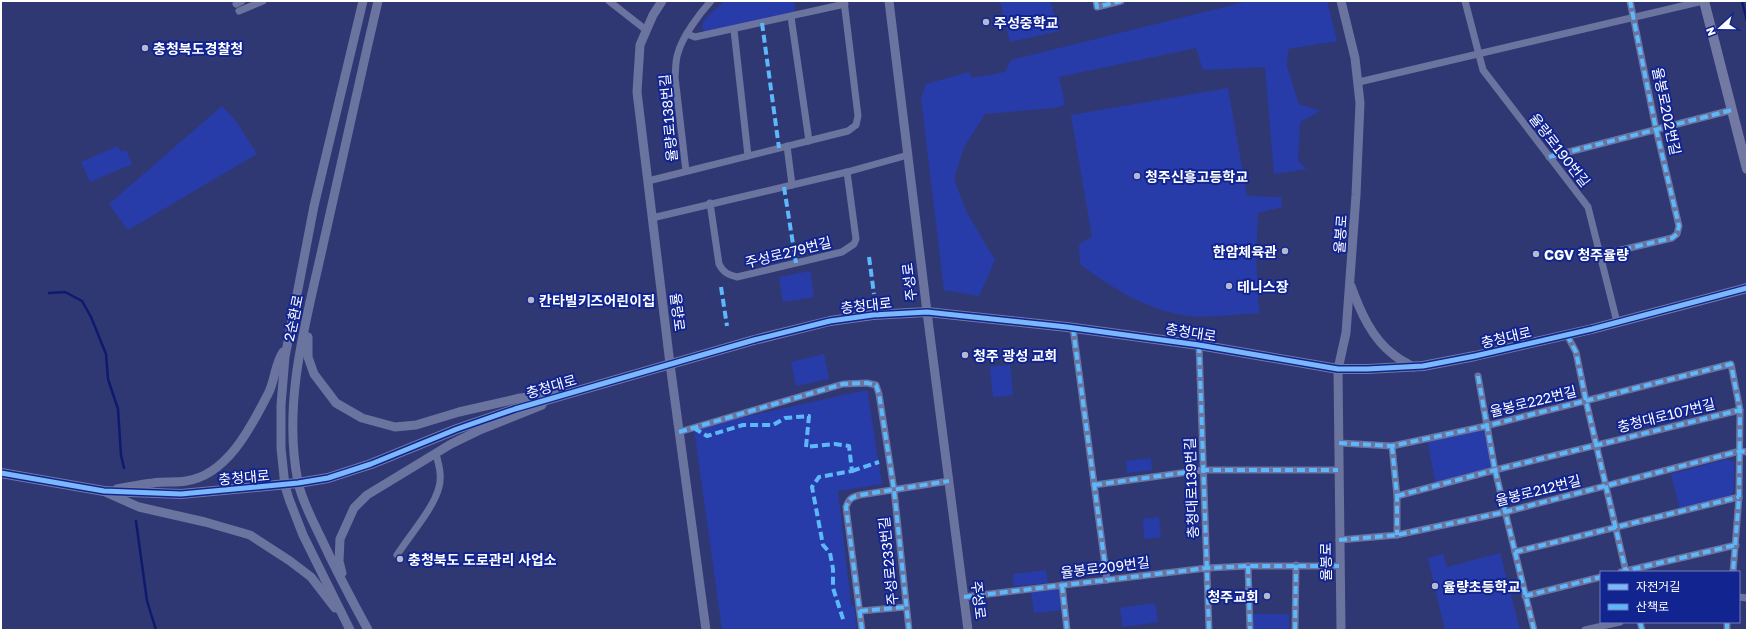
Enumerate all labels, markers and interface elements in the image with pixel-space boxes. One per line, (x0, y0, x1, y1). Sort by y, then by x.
north arrow (1700, 8, 1740, 48)
place label: 주성중학교 (994, 14, 1059, 31)
marker: 주성중학교 (981, 17, 991, 27)
text: N (1703, 26, 1718, 38)
place label: 충청북도경찰청 (153, 40, 243, 57)
marker: 충청북도경찰청 (140, 43, 150, 53)
street label: 율봉로202번길 (1649, 66, 1685, 156)
street label: 율량로138번길 (656, 73, 680, 163)
street label: 율량로190번길 (1526, 110, 1594, 190)
place label: 청주신흥고등학교 (1145, 168, 1248, 185)
marker: 청주신흥고등학교 (1132, 171, 1142, 181)
street label: 율봉로 (1330, 214, 1350, 254)
street label: 주성로279번길 (743, 233, 833, 271)
place label: 한암체육관 (1213, 243, 1277, 260)
marker: 한암체육관 (1280, 246, 1290, 256)
place label: CGV 청주율량 (1544, 246, 1629, 263)
marker: CGV 청주율량 (1531, 249, 1541, 259)
street label: 주성로 (898, 262, 920, 302)
place label: 테니스장 (1237, 278, 1289, 295)
marker: 테니스장 (1224, 281, 1234, 291)
place label: 칸타빌키즈어린이집 (539, 292, 655, 309)
street label: 율량로 (667, 292, 689, 332)
street label: 2순환로 (280, 293, 306, 343)
street label: 충청대로 (839, 294, 893, 316)
marker: 칸타빌키즈어린이집 (526, 295, 536, 305)
street label: 충청대로 (1164, 320, 1218, 344)
street label: 충청대로 (1479, 323, 1533, 351)
place label: 청주 광성 교회 (973, 347, 1057, 364)
marker: 청주 광성 교회 (960, 350, 970, 360)
street label: 충청대로 (524, 371, 578, 401)
street label: 율봉로222번길 (1488, 382, 1578, 420)
street label: 충청대로107번길 (1615, 395, 1717, 435)
street label: 충청대로139번길 (1181, 437, 1201, 539)
street label: 충청대로 (218, 466, 271, 488)
street label: 율봉로212번길 (1494, 471, 1582, 509)
street label: 주성로233번길 (875, 516, 901, 606)
street label: 율봉로 (1317, 543, 1334, 581)
place label: 충청북도 도로관리 사업소 (408, 551, 557, 568)
street label: 율봉로209번길 (1059, 553, 1151, 581)
marker: 충청북도 도로관리 사업소 (395, 554, 405, 564)
legend (1600, 571, 1740, 623)
place label: 율량초등학교 (1443, 578, 1520, 595)
text: 자전거길 (1636, 579, 1680, 594)
street label: 주성로 (968, 580, 990, 620)
marker: 율량초등학교 (1430, 581, 1440, 591)
place label: 청주교회 (1207, 588, 1259, 605)
marker: 청주교회 (1262, 591, 1272, 601)
text: 산책로 (1636, 599, 1669, 614)

